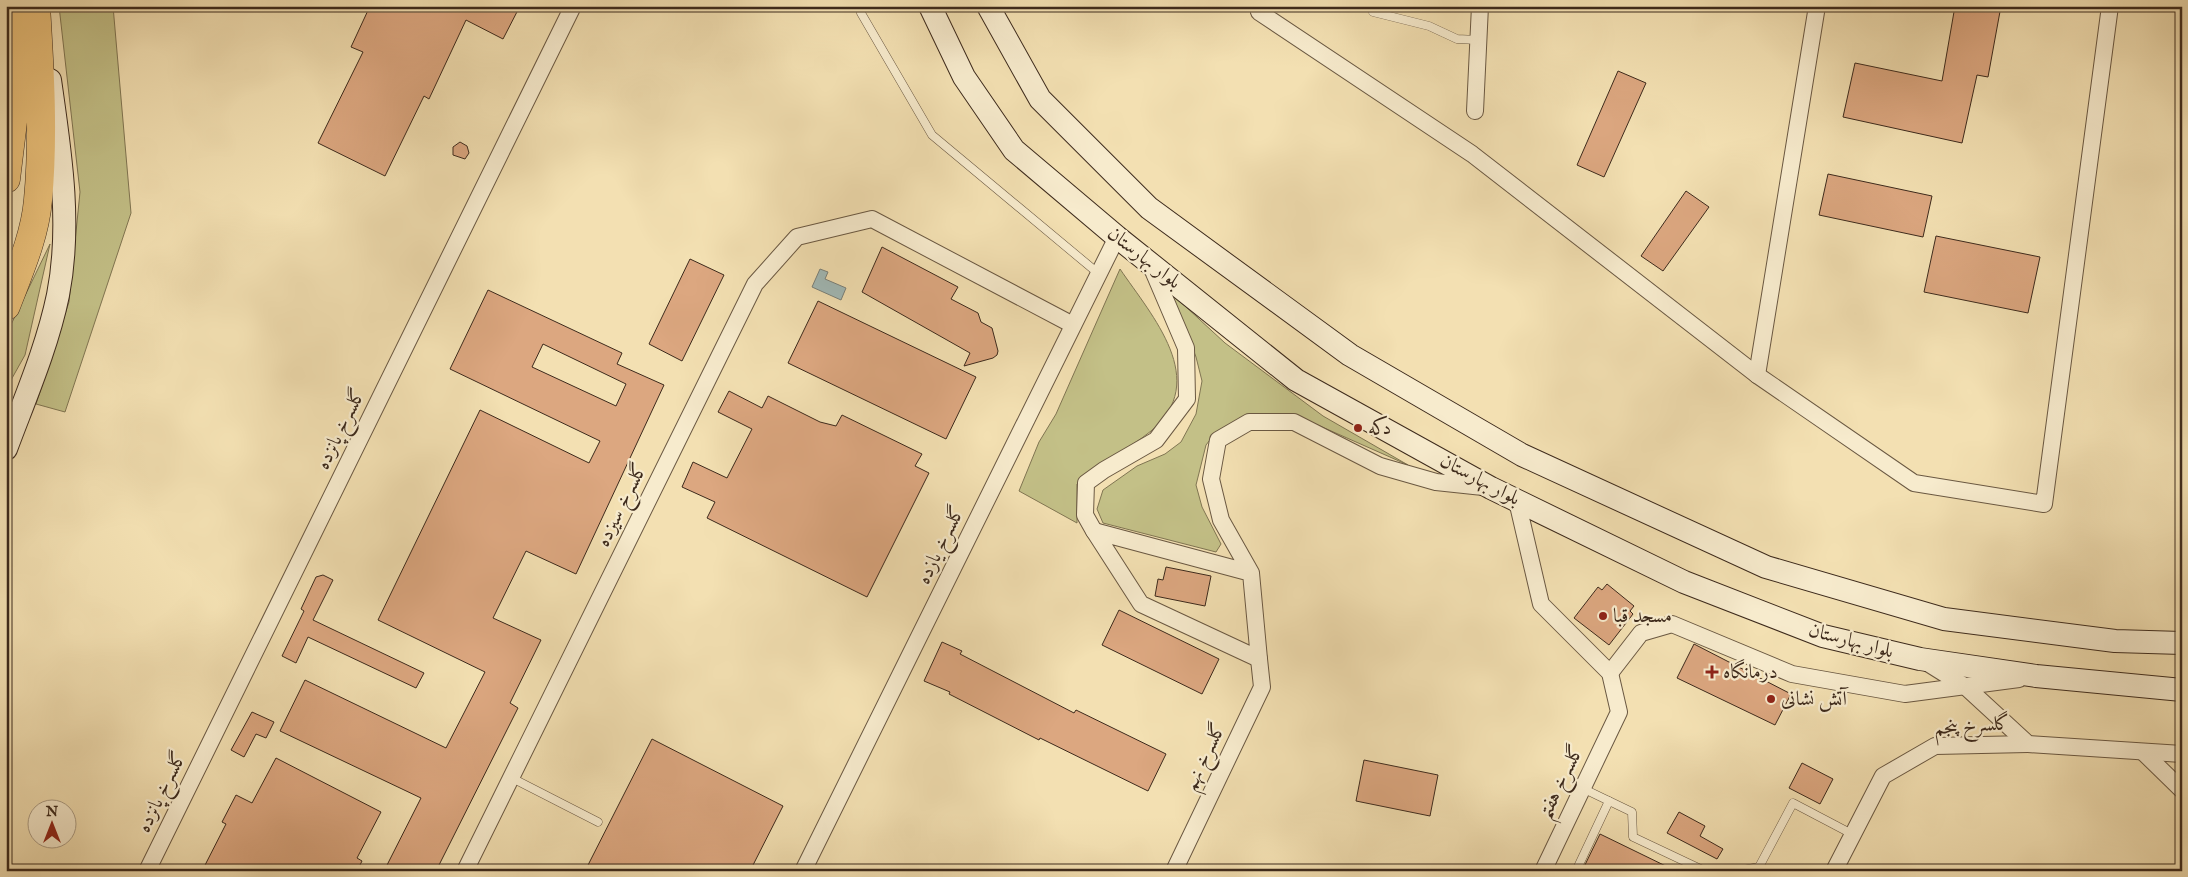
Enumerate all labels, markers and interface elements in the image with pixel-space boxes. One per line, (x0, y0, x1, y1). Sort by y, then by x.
street label: بلوار بهارستان (1102, 221, 1186, 295)
street label: گلسرخ پانزده (310, 384, 375, 476)
place label: دکه (1368, 415, 1391, 441)
marker: دکه (1352, 422, 1364, 434)
street label: بلوار بهارستان (1436, 448, 1524, 512)
street label: گلسرخ سیزده (590, 458, 657, 553)
street label: گلسرخ یازده (910, 501, 974, 590)
place label: مسجد قبا (1613, 604, 1672, 629)
marker: مسجد قبا (1597, 610, 1609, 622)
street label: بلوار بهارستان (1806, 618, 1896, 664)
place label: درمانگاه (1723, 658, 1778, 685)
marker: درمانگاه (1705, 665, 1719, 679)
place label: آتش نشانی (1781, 686, 1849, 712)
marker: آتش نشانی (1765, 693, 1777, 705)
street label: گلسرخ پنجم (1933, 710, 2011, 746)
street label: گلسرخ نهم (1177, 718, 1236, 797)
street label: گلسرخ هفتم (1531, 740, 1595, 826)
street label: گلسرخ پانزده (131, 747, 196, 839)
north arrow (28, 800, 78, 850)
text: N (45, 803, 58, 821)

